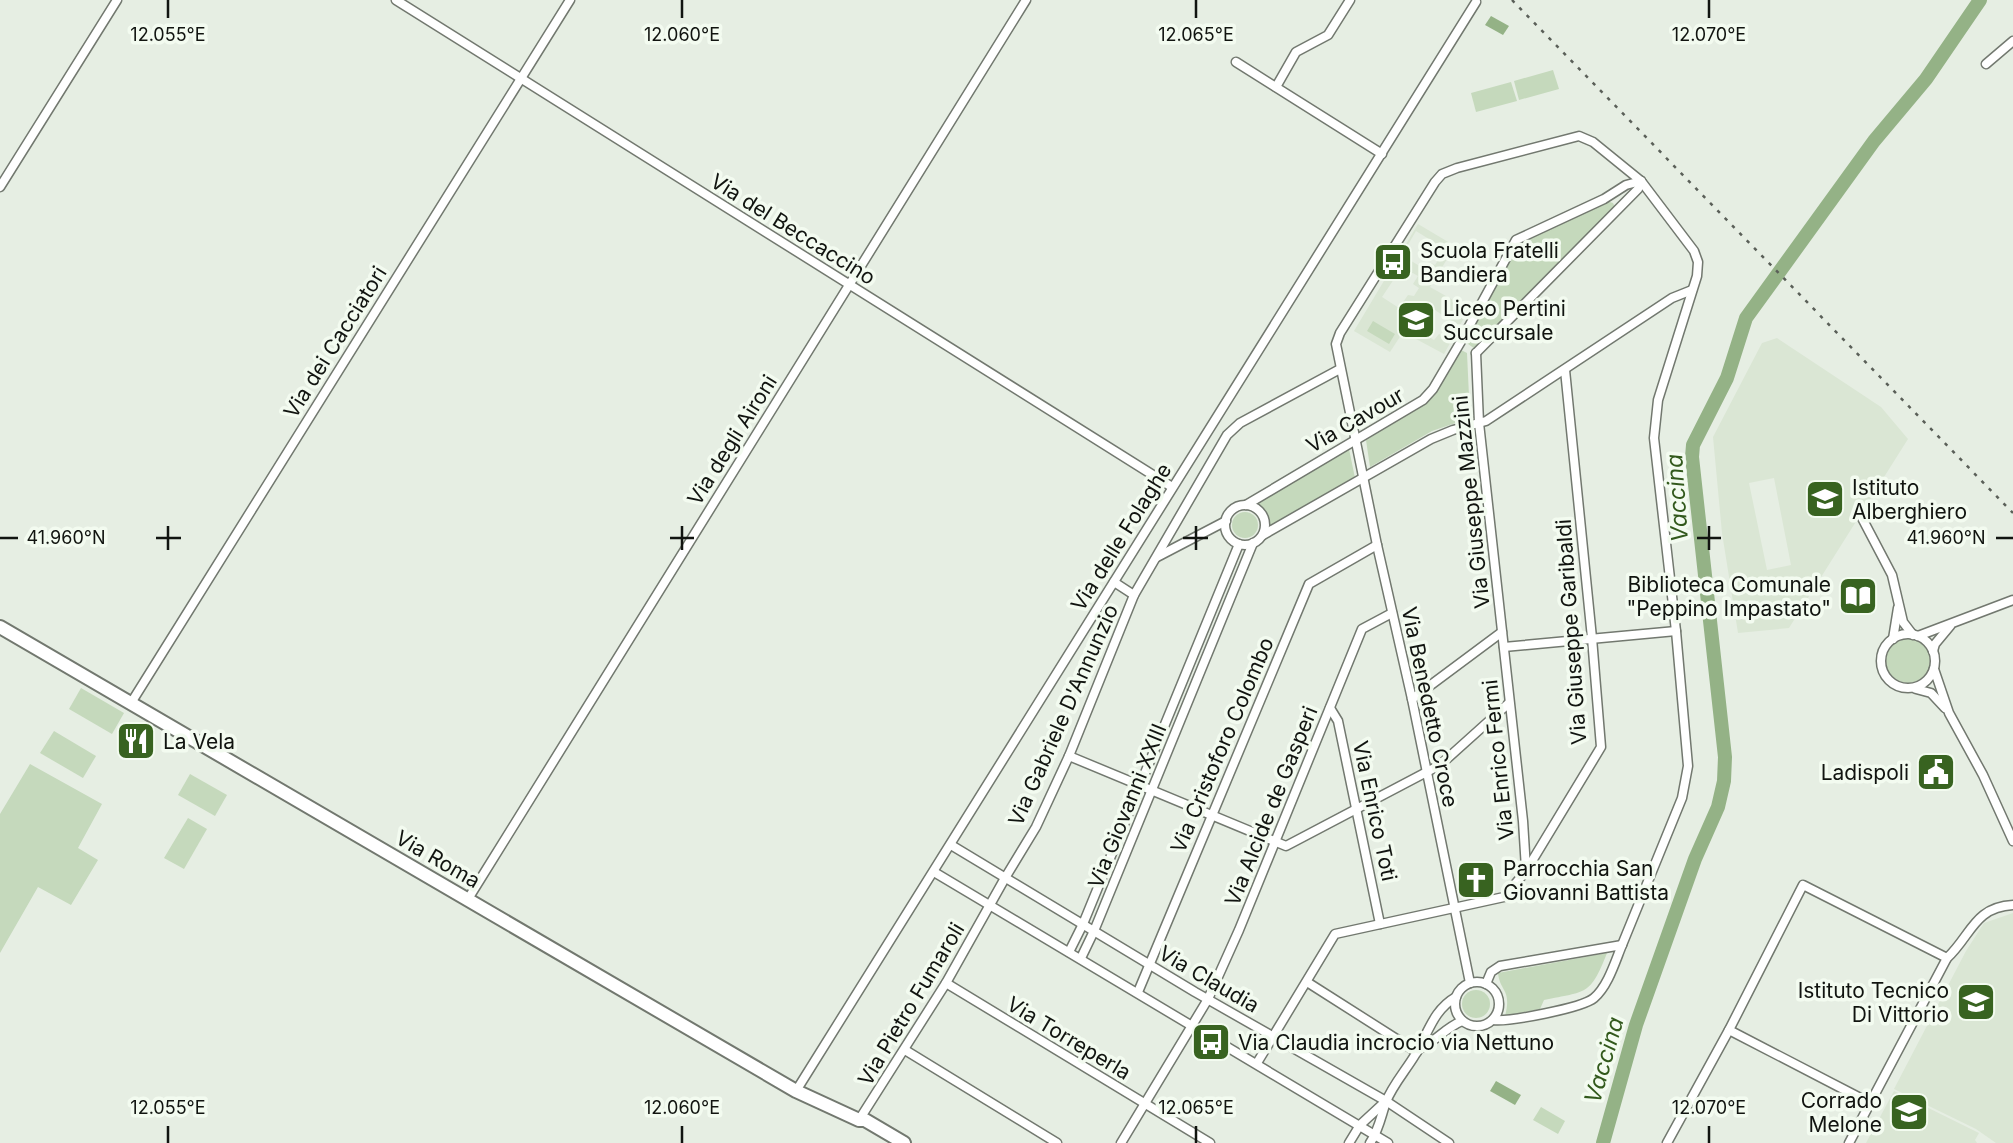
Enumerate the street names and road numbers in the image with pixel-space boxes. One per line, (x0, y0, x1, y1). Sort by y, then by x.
street label: Via del Beccaccino (706, 168, 880, 290)
street label: Via dei Cacciatori (278, 262, 392, 422)
street label: Via degli Aironi (682, 370, 782, 510)
street label: Via Cavour (1302, 382, 1408, 458)
street label: Via Giuseppe Mazzini (1447, 394, 1495, 610)
street label: Via delle Folaghe (1066, 459, 1176, 615)
street label: Via Giuseppe Garibaldi (1551, 518, 1591, 746)
street label: Via Gabriele D'Annunzio (1003, 600, 1123, 830)
street label: Via Benedetto Croce (1397, 605, 1463, 809)
street label: Via Cristoforo Colombo (1165, 634, 1279, 856)
street label: Via Enrico Fermi (1477, 678, 1519, 842)
street label: Via Alcide de Gasperi (1220, 703, 1322, 909)
street label: Via Giovanni XXIII (1083, 720, 1171, 892)
street label: Via Enrico Toti (1348, 739, 1402, 883)
street label: Via Roma (391, 825, 485, 893)
street label: Via Pietro Fumaroli (852, 918, 970, 1090)
street label: Via Claudia (1154, 940, 1264, 1018)
street label: Via Torreperla (1003, 991, 1135, 1085)

